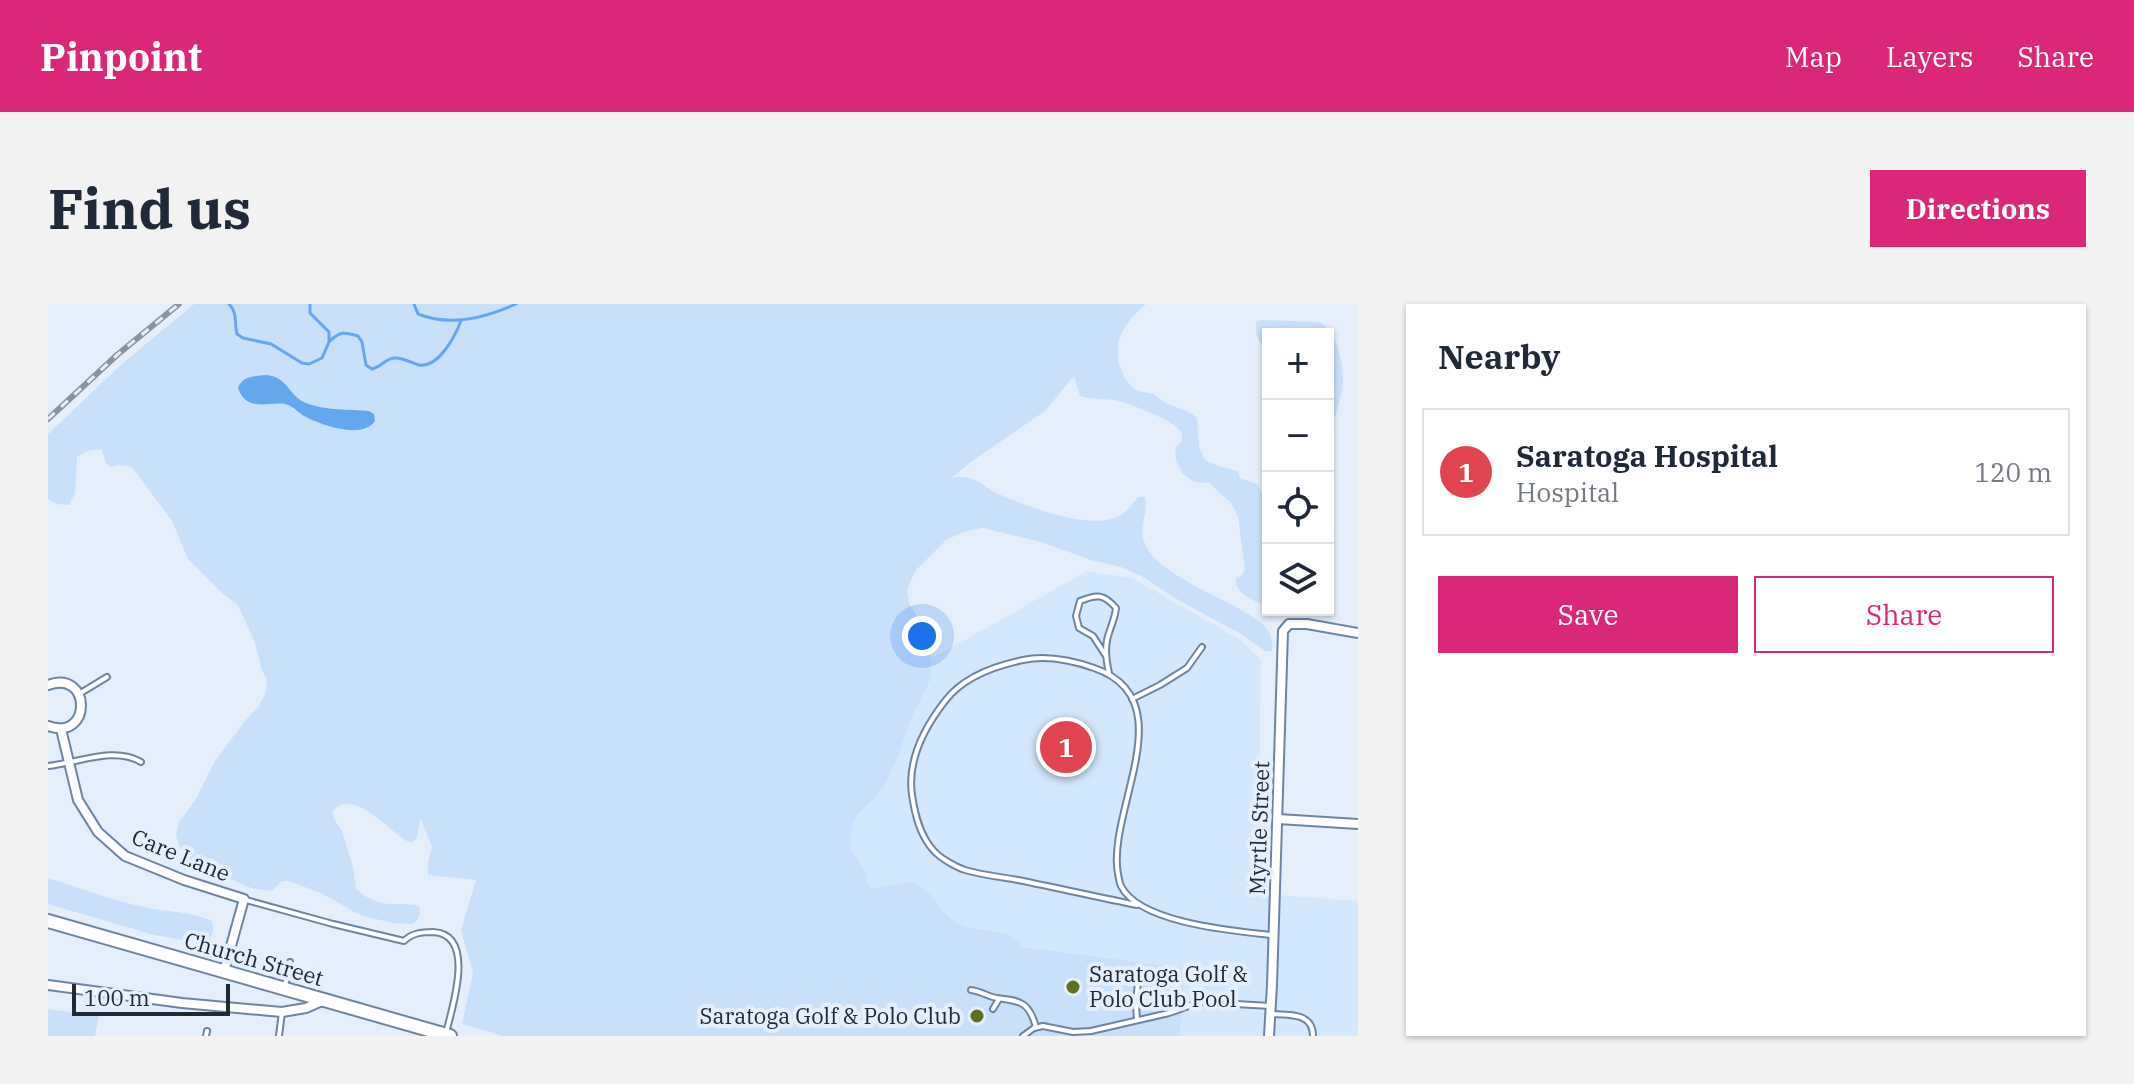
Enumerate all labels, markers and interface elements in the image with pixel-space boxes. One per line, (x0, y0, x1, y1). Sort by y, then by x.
text: Pinpoint (40, 32, 202, 81)
text: Map (1785, 38, 1842, 75)
text: Layers (1886, 38, 1973, 75)
text: Share (2017, 38, 2094, 75)
button: Directions (1870, 170, 2086, 247)
text: Find us (48, 172, 251, 244)
map controls (1262, 328, 1334, 616)
button: + (1262, 328, 1334, 400)
text: Nearby (1438, 334, 1560, 378)
button: − (1262, 400, 1334, 472)
text: Saratoga Hospital (1516, 436, 1778, 475)
text: 1 (1458, 455, 1474, 489)
text: 120 m (1974, 455, 2052, 489)
button: locate (1262, 472, 1334, 544)
text: Hospital (1516, 475, 1619, 509)
button: layers (1262, 544, 1334, 616)
button: Save (1438, 576, 1738, 653)
button: Share (1754, 576, 2054, 653)
your location (902, 616, 942, 656)
pin: 1 (1040, 717, 1092, 777)
street label: Myrtle Street (1242, 760, 1275, 895)
street label: Care Lane (128, 822, 235, 887)
street label: Church Street (181, 925, 327, 992)
place label: Saratoga Golf & Polo Club Pool (1089, 959, 1248, 1013)
marker: Saratoga Golf & Polo Club Pool (1064, 978, 1082, 996)
scale bar (72, 980, 230, 1016)
text: 100 m (84, 983, 150, 1012)
place label: Saratoga Golf & Polo Club (700, 1001, 961, 1030)
marker: Saratoga Golf & Polo Club (968, 1007, 986, 1025)

